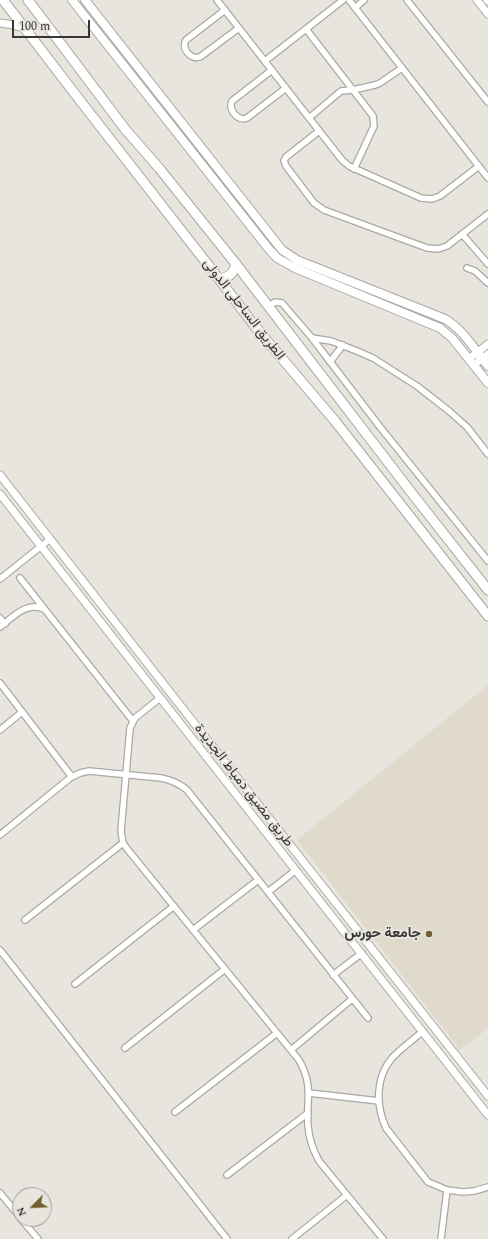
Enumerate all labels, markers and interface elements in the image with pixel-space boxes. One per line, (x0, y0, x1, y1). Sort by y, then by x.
scale bar (14, 12, 92, 38)
text: 100 m (19, 17, 50, 36)
street label: الطريق الساحلى الدولى (198, 256, 288, 364)
street label: طريق مضيق دمياط الجديدة (190, 721, 296, 851)
place label: جامعة حورس (344, 926, 421, 942)
marker: جامعة حورس (424, 929, 434, 939)
north arrow (12, 1187, 52, 1227)
text: N (12, 1204, 31, 1219)

